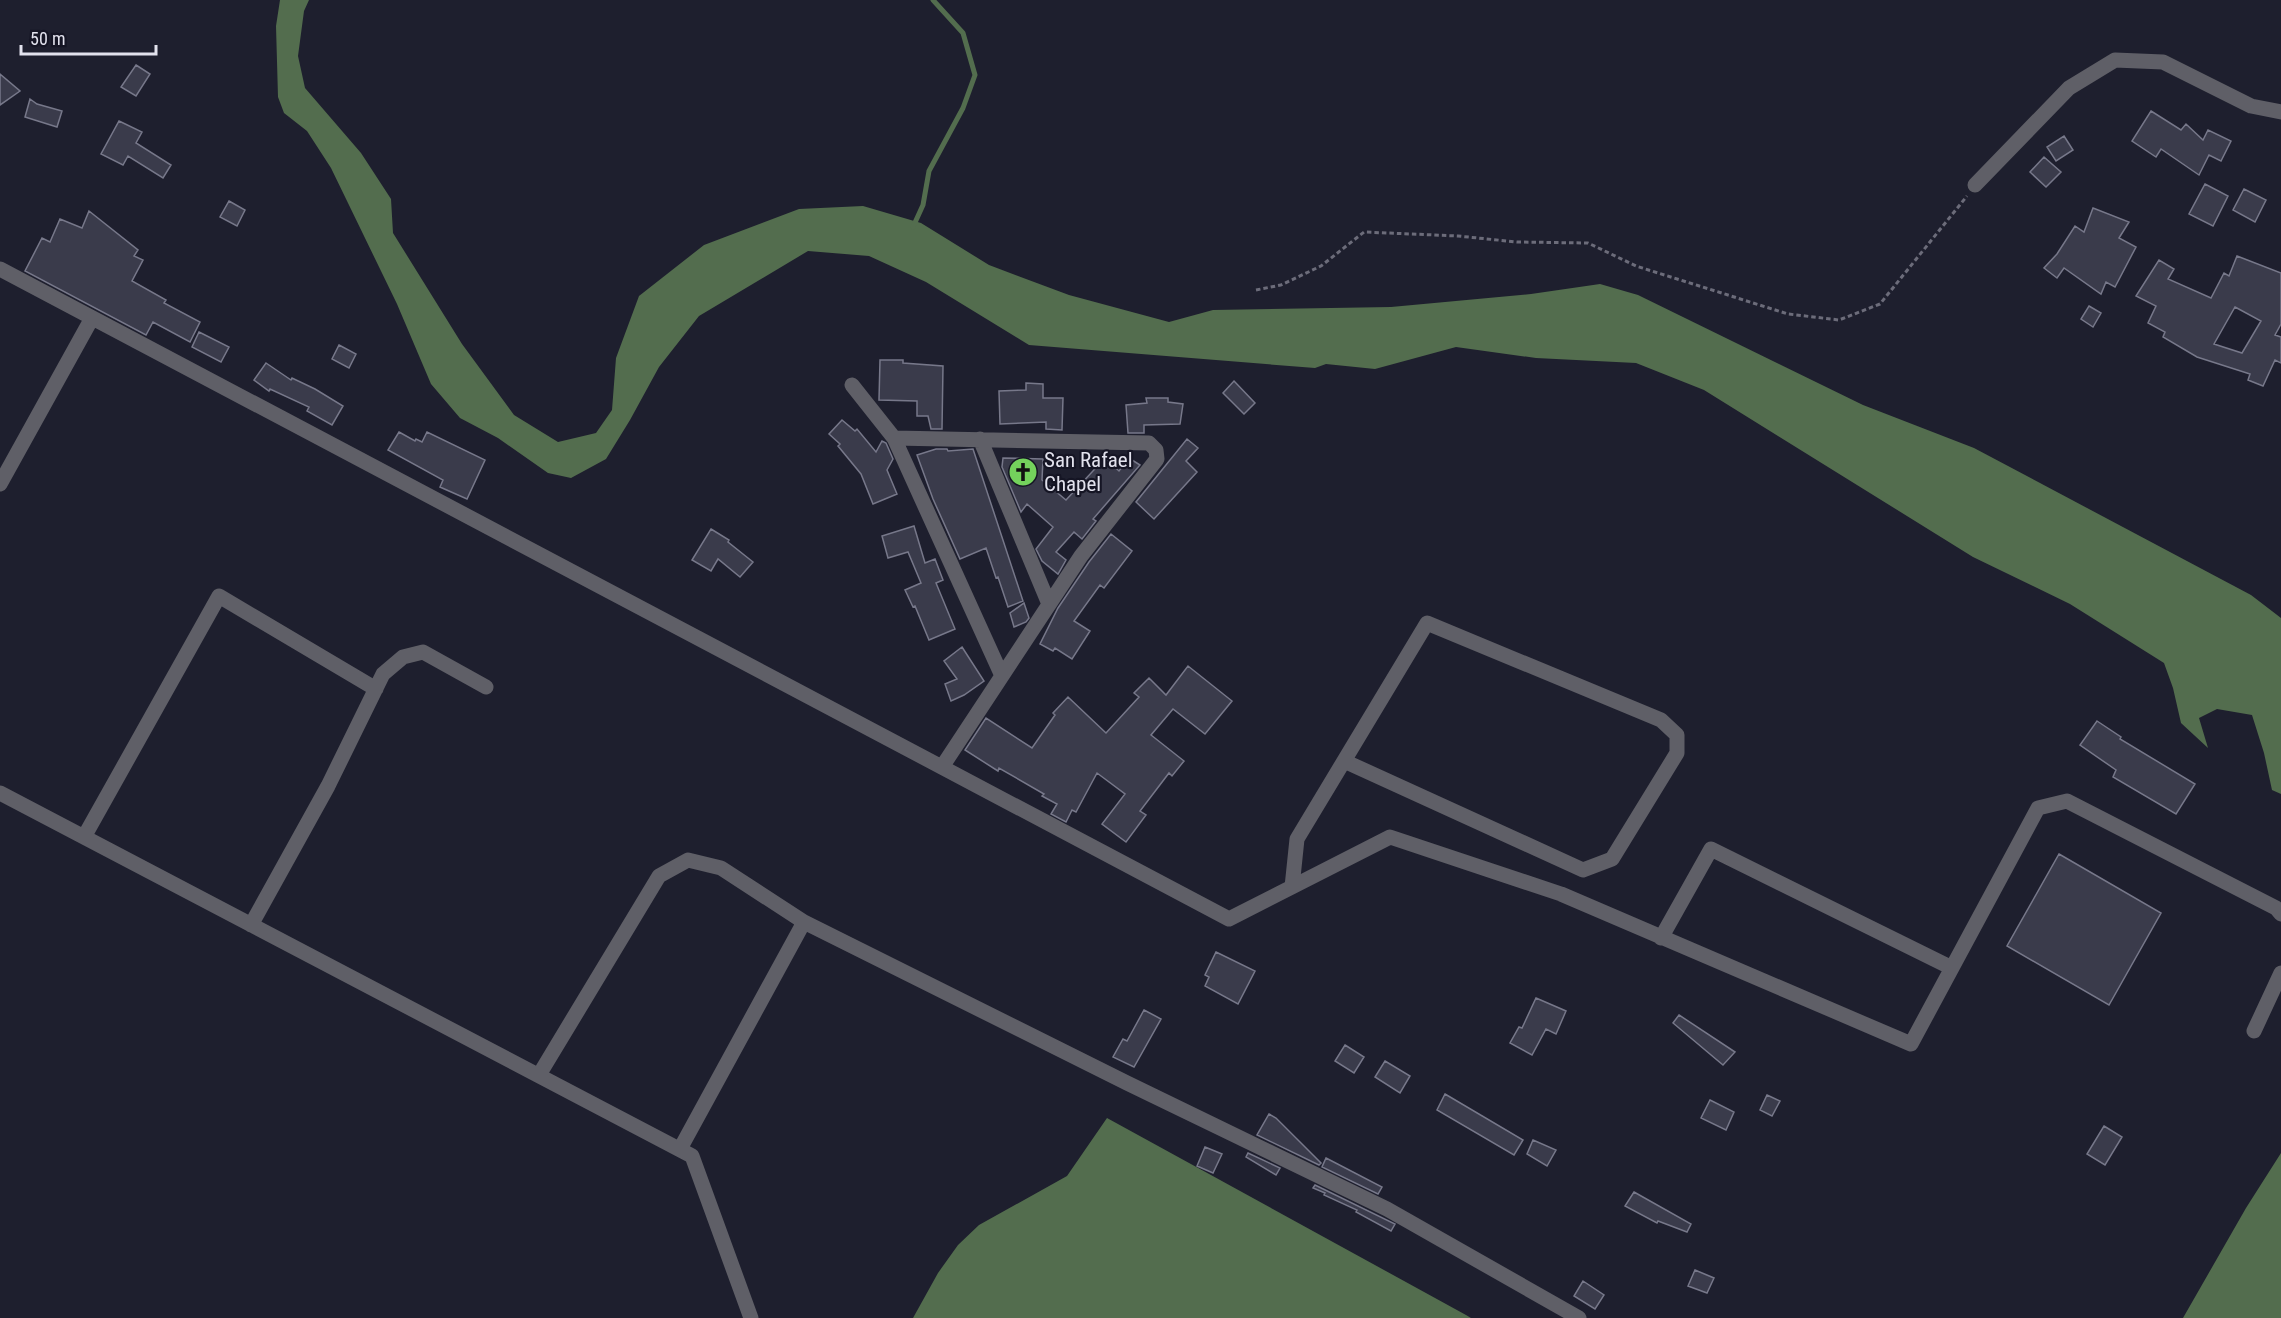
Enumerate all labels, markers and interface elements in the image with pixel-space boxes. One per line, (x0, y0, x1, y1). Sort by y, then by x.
scale bar (21, 18, 156, 56)
text: 50 m (30, 28, 65, 49)
place label: San Rafael Chapel (1044, 448, 1133, 496)
church icon: San Rafael Chapel (1007, 456, 1039, 488)

